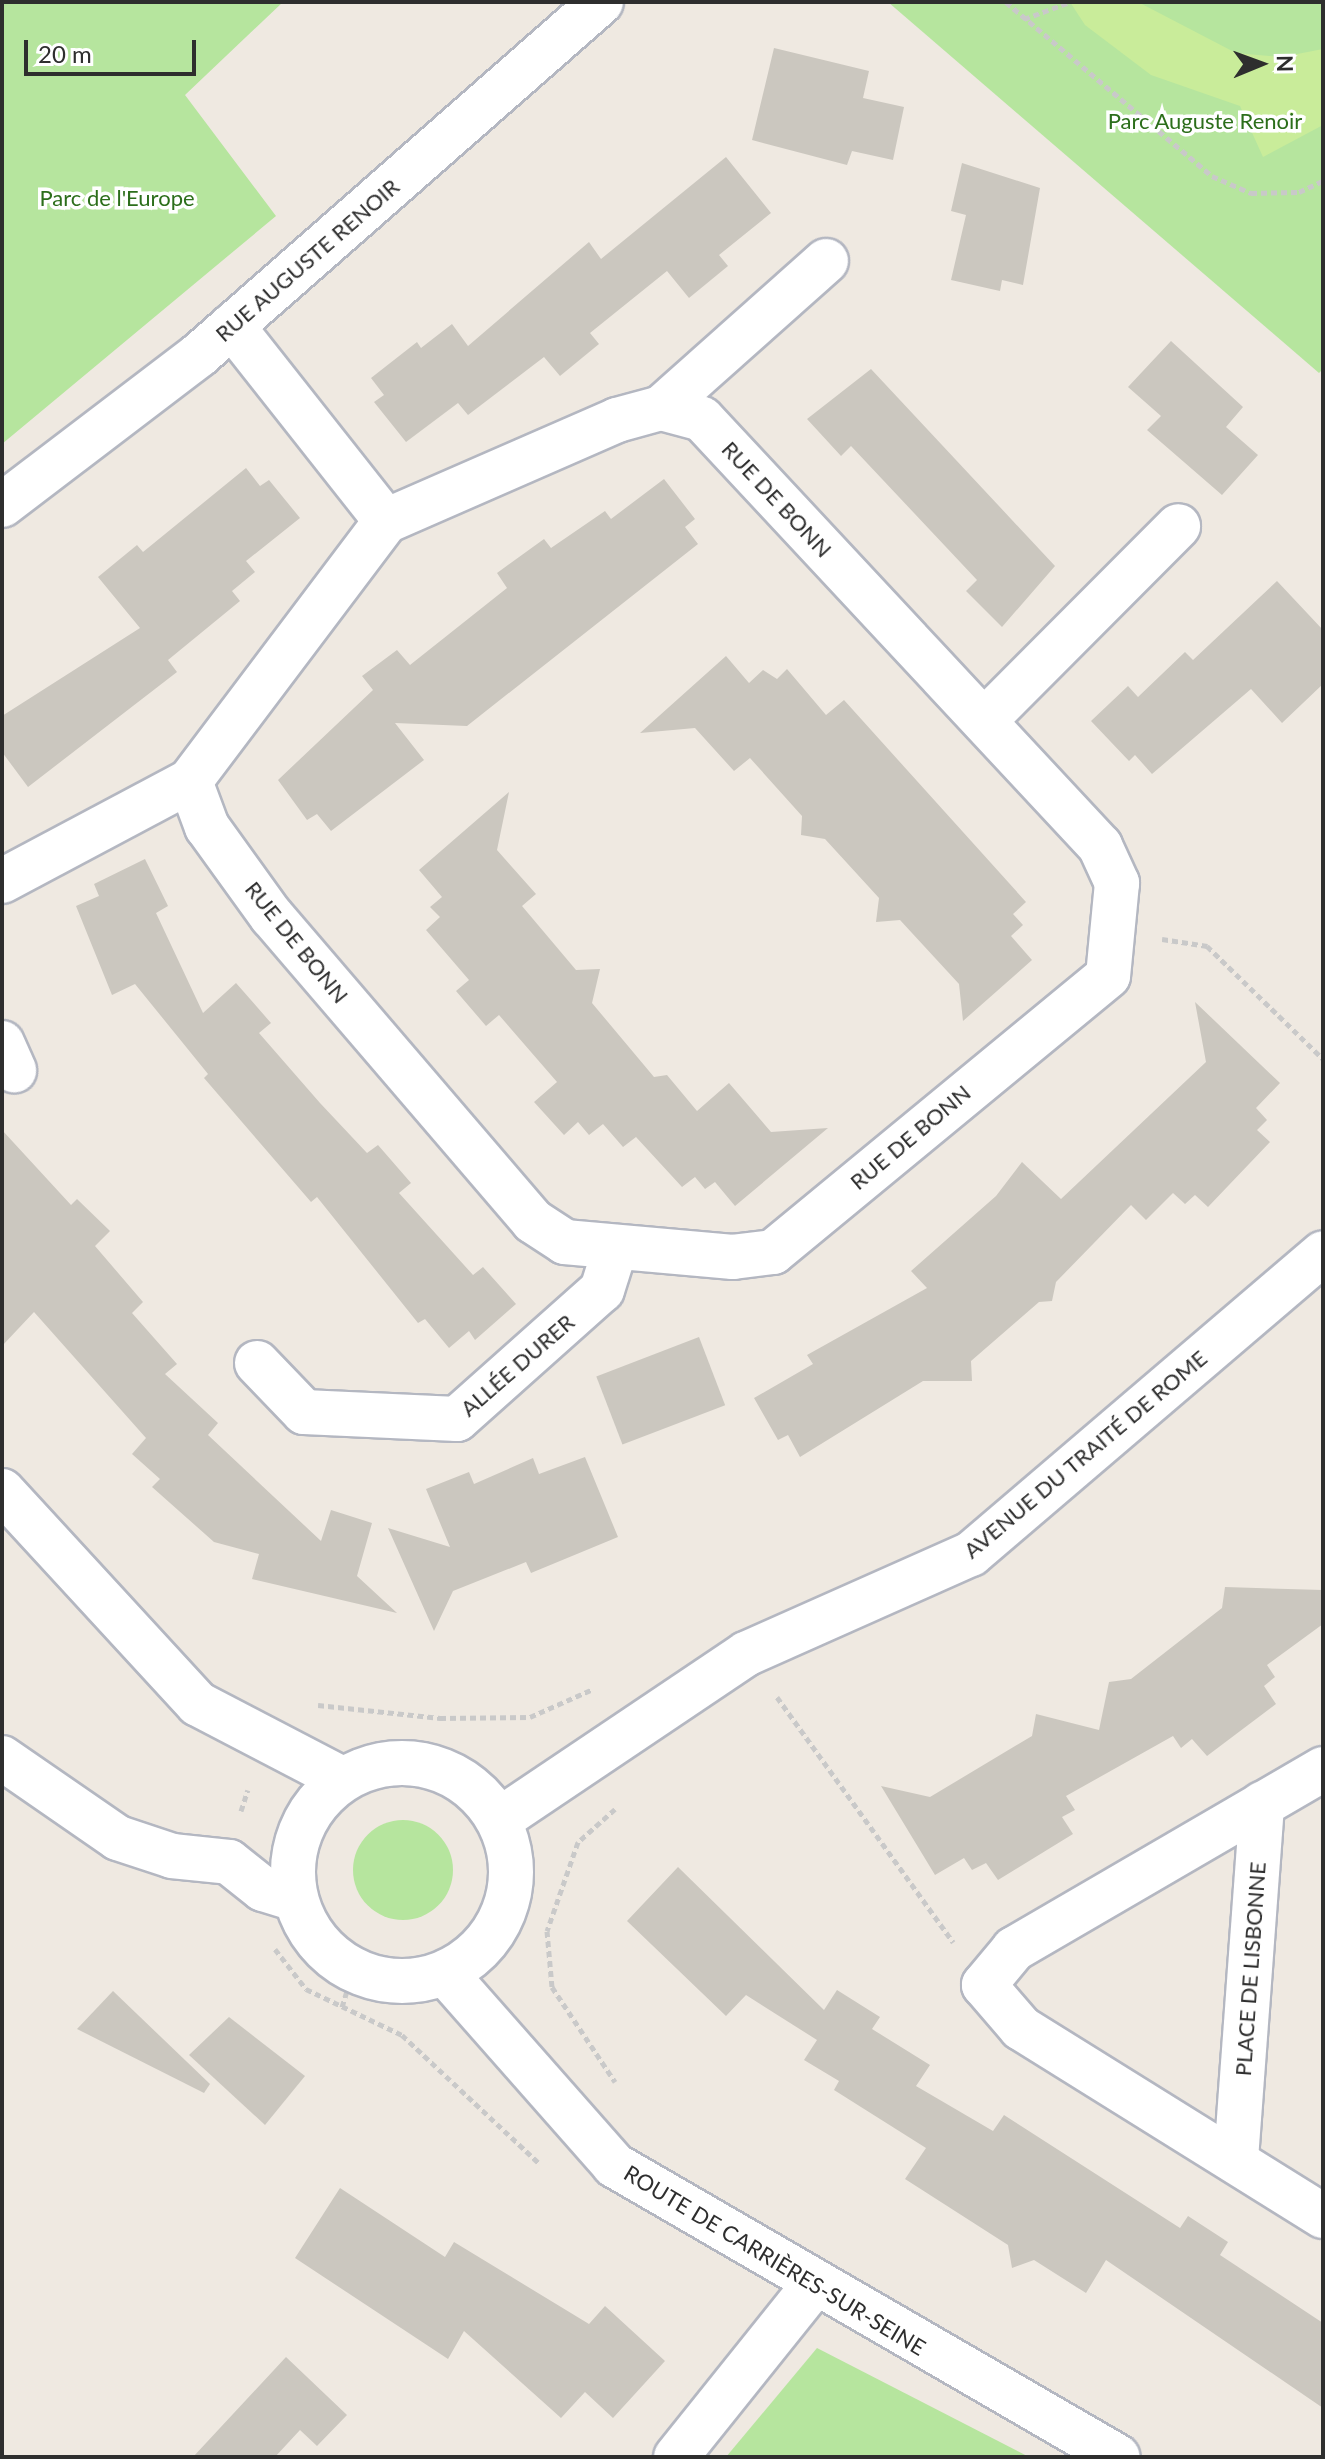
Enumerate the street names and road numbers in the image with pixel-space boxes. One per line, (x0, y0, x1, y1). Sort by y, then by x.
street label: RUE AUGUSTE RENOIR (210, 173, 404, 347)
street label: RUE DE BONN (717, 436, 837, 562)
street label: RUE DE BONN (240, 876, 354, 1008)
street label: RUE DE BONN (845, 1079, 975, 1195)
street label: ALLÉE DURER (455, 1309, 579, 1421)
street label: AVENUE DU TRAITÉ DE ROME (958, 1344, 1212, 1564)
street label: PLACE DE LISBONNE (1229, 1861, 1271, 2077)
street label: ROUTE DE CARRIÈRES-SUR-SEINE (620, 2159, 930, 2361)

